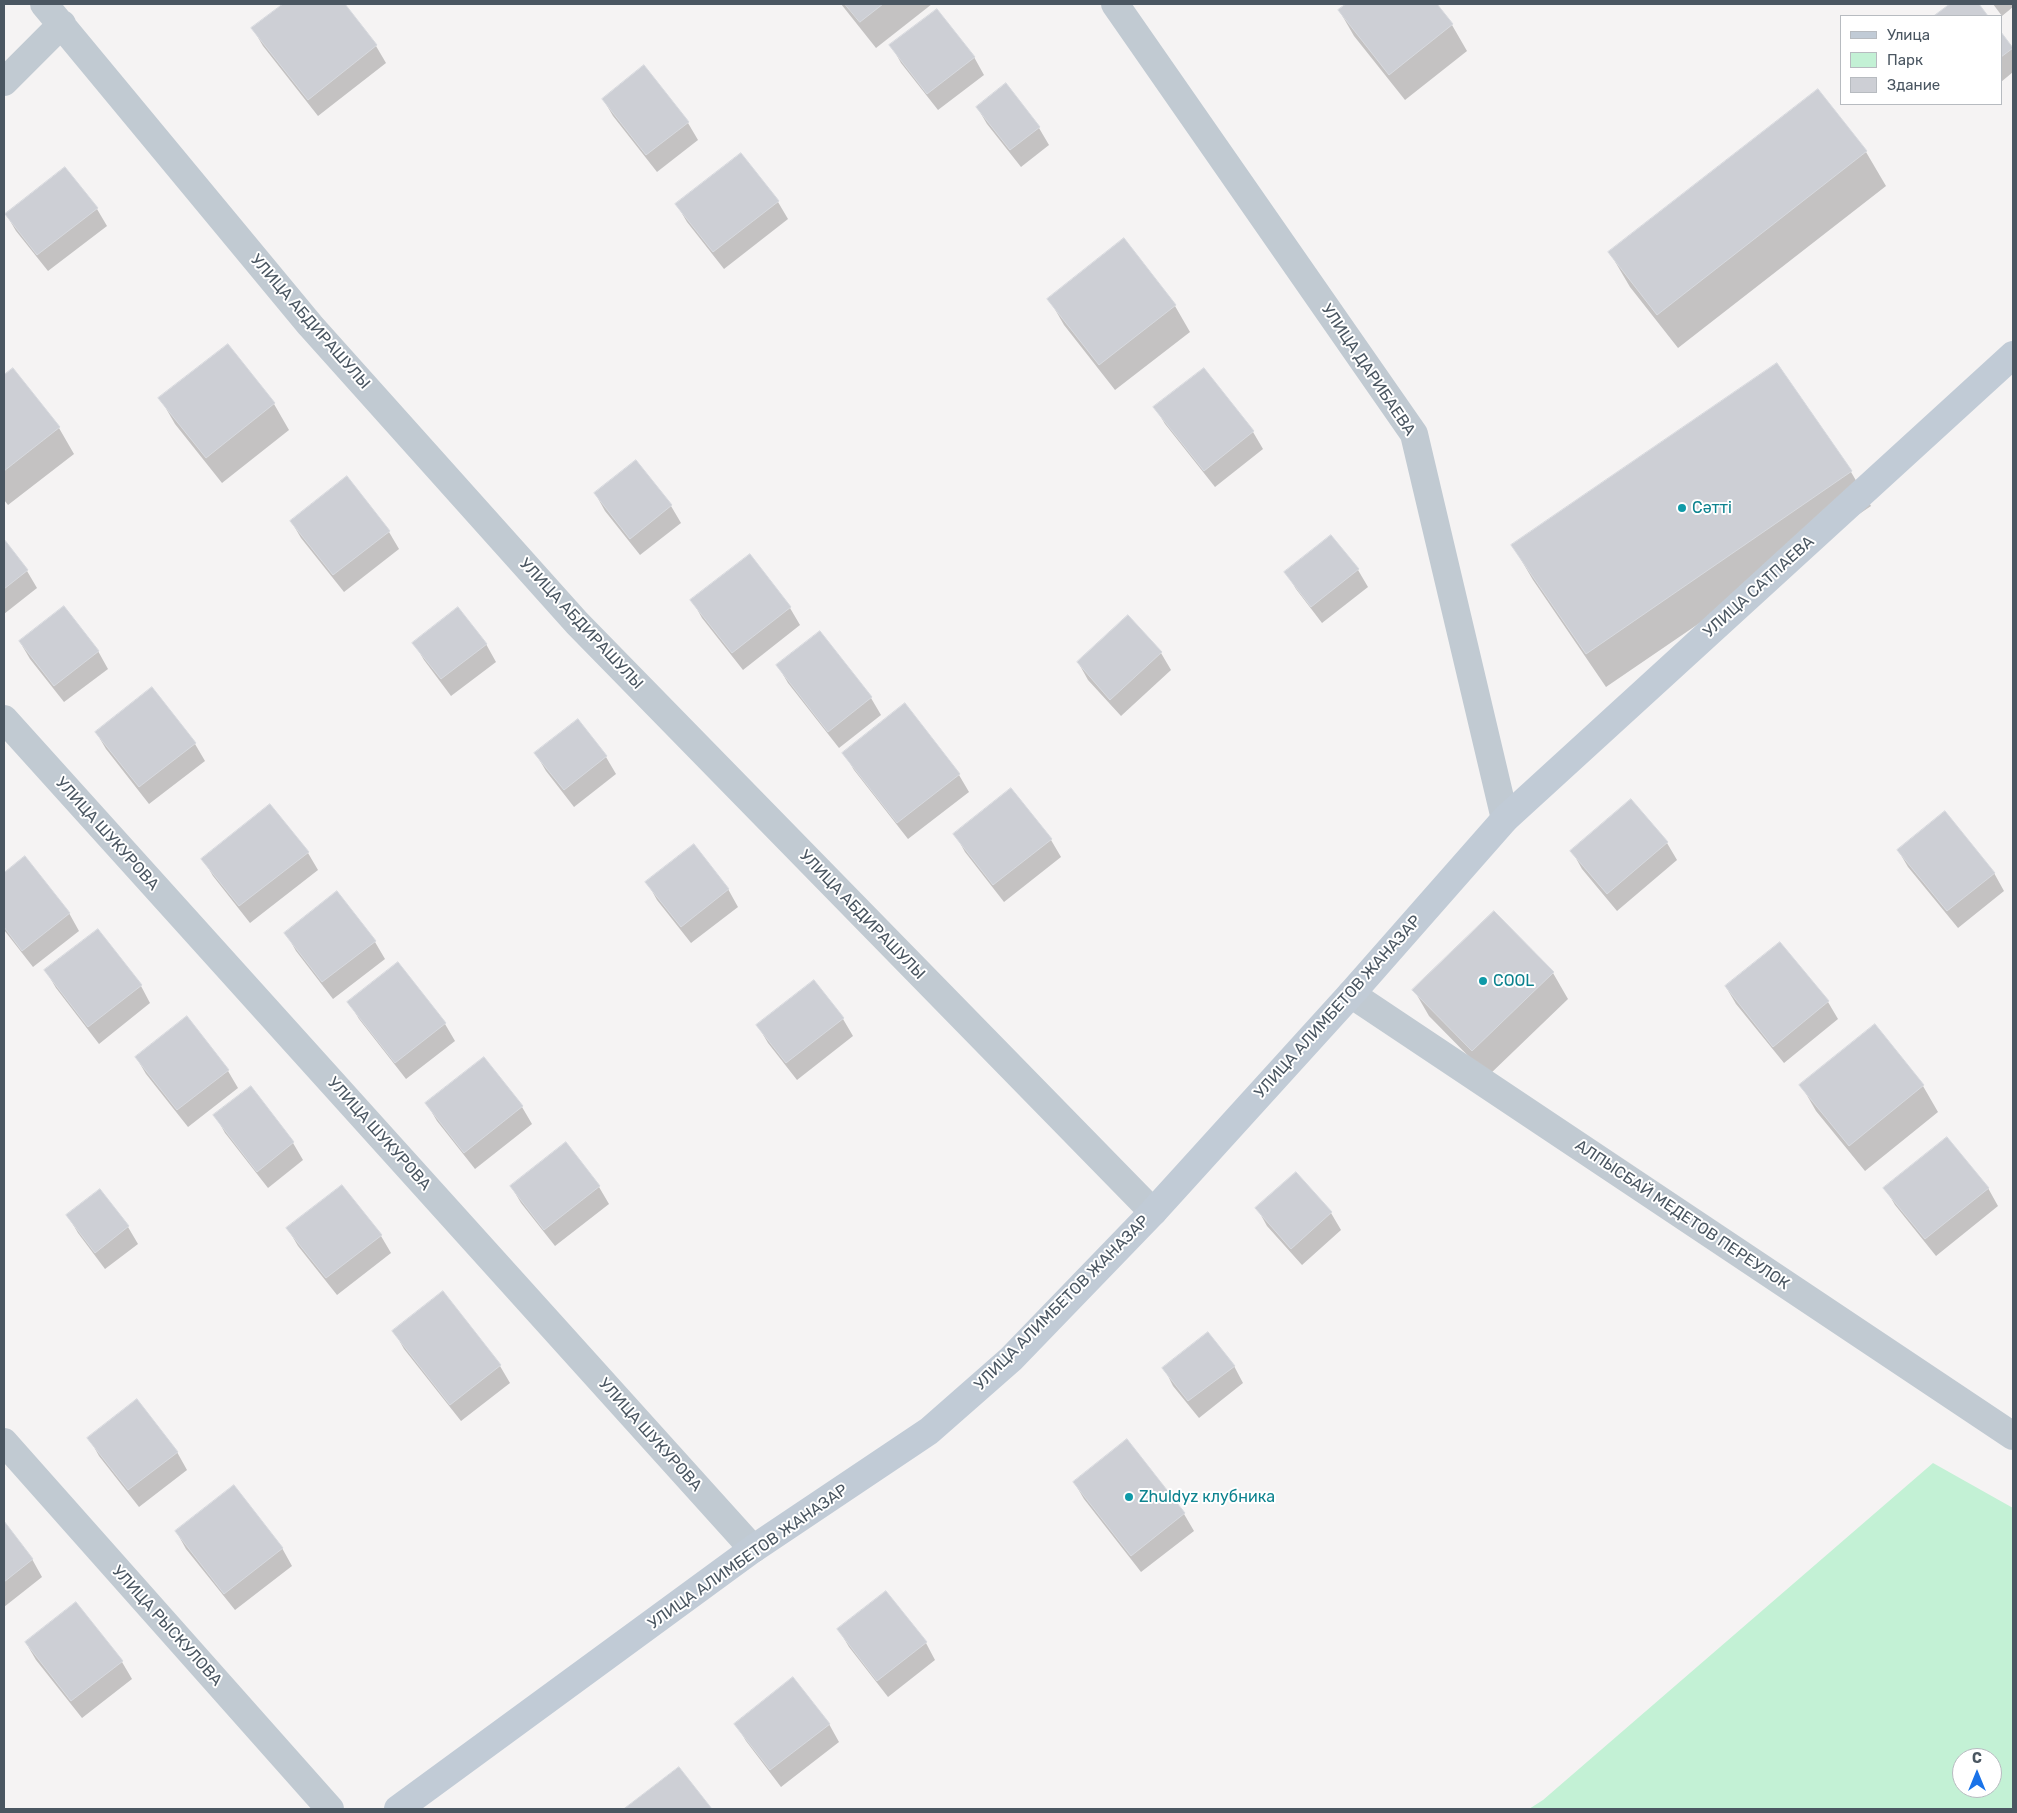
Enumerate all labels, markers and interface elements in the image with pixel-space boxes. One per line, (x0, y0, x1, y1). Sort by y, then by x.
legend (1840, 15, 2002, 105)
text: Улица (1887, 26, 1930, 44)
text: Парк (1887, 51, 1923, 69)
text: Здание (1887, 76, 1940, 94)
street label: УЛИЦА АБДИРАШУЛЫ (246, 251, 374, 393)
street label: УЛИЦА ДАРИБАЕВА (1317, 300, 1419, 440)
place label: Сәтті (1692, 498, 1732, 518)
marker: Сәтті (1676, 502, 1688, 514)
street label: УЛИЦА САТПАЕВА (1700, 532, 1818, 642)
street label: УЛИЦА АБДИРАШУЛЫ (515, 554, 647, 694)
street label: УЛИЦА ШУКУРОВА (51, 774, 163, 894)
street label: УЛИЦА АБДИРАШУЛЫ (795, 846, 929, 984)
street label: УЛИЦА АЛИМБЕТОВ ЖАНАЗАР (1251, 912, 1425, 1102)
place label: COOL (1493, 971, 1534, 991)
marker: COOL (1477, 975, 1489, 987)
street label: УЛИЦА ШУКУРОВА (323, 1074, 435, 1194)
street label: АЛПЫСБАЙ МЕДЕТОВ ПЕРЕУЛОК (1571, 1136, 1793, 1294)
street label: УЛИЦА АЛИМБЕТОВ ЖАНАЗАР (971, 1212, 1153, 1394)
street label: УЛИЦА ШУКУРОВА (594, 1375, 706, 1495)
street label: УЛИЦА АЛИМБЕТОВ ЖАНАЗАР (644, 1481, 852, 1633)
place label: Zhuldyz клубника (1139, 1487, 1275, 1507)
marker: Zhuldyz клубника (1123, 1491, 1135, 1503)
street label: УЛИЦА РЫСКУЛОВА (108, 1562, 226, 1690)
north arrow (1952, 1748, 2002, 1798)
text: С (1972, 1750, 1982, 1767)

